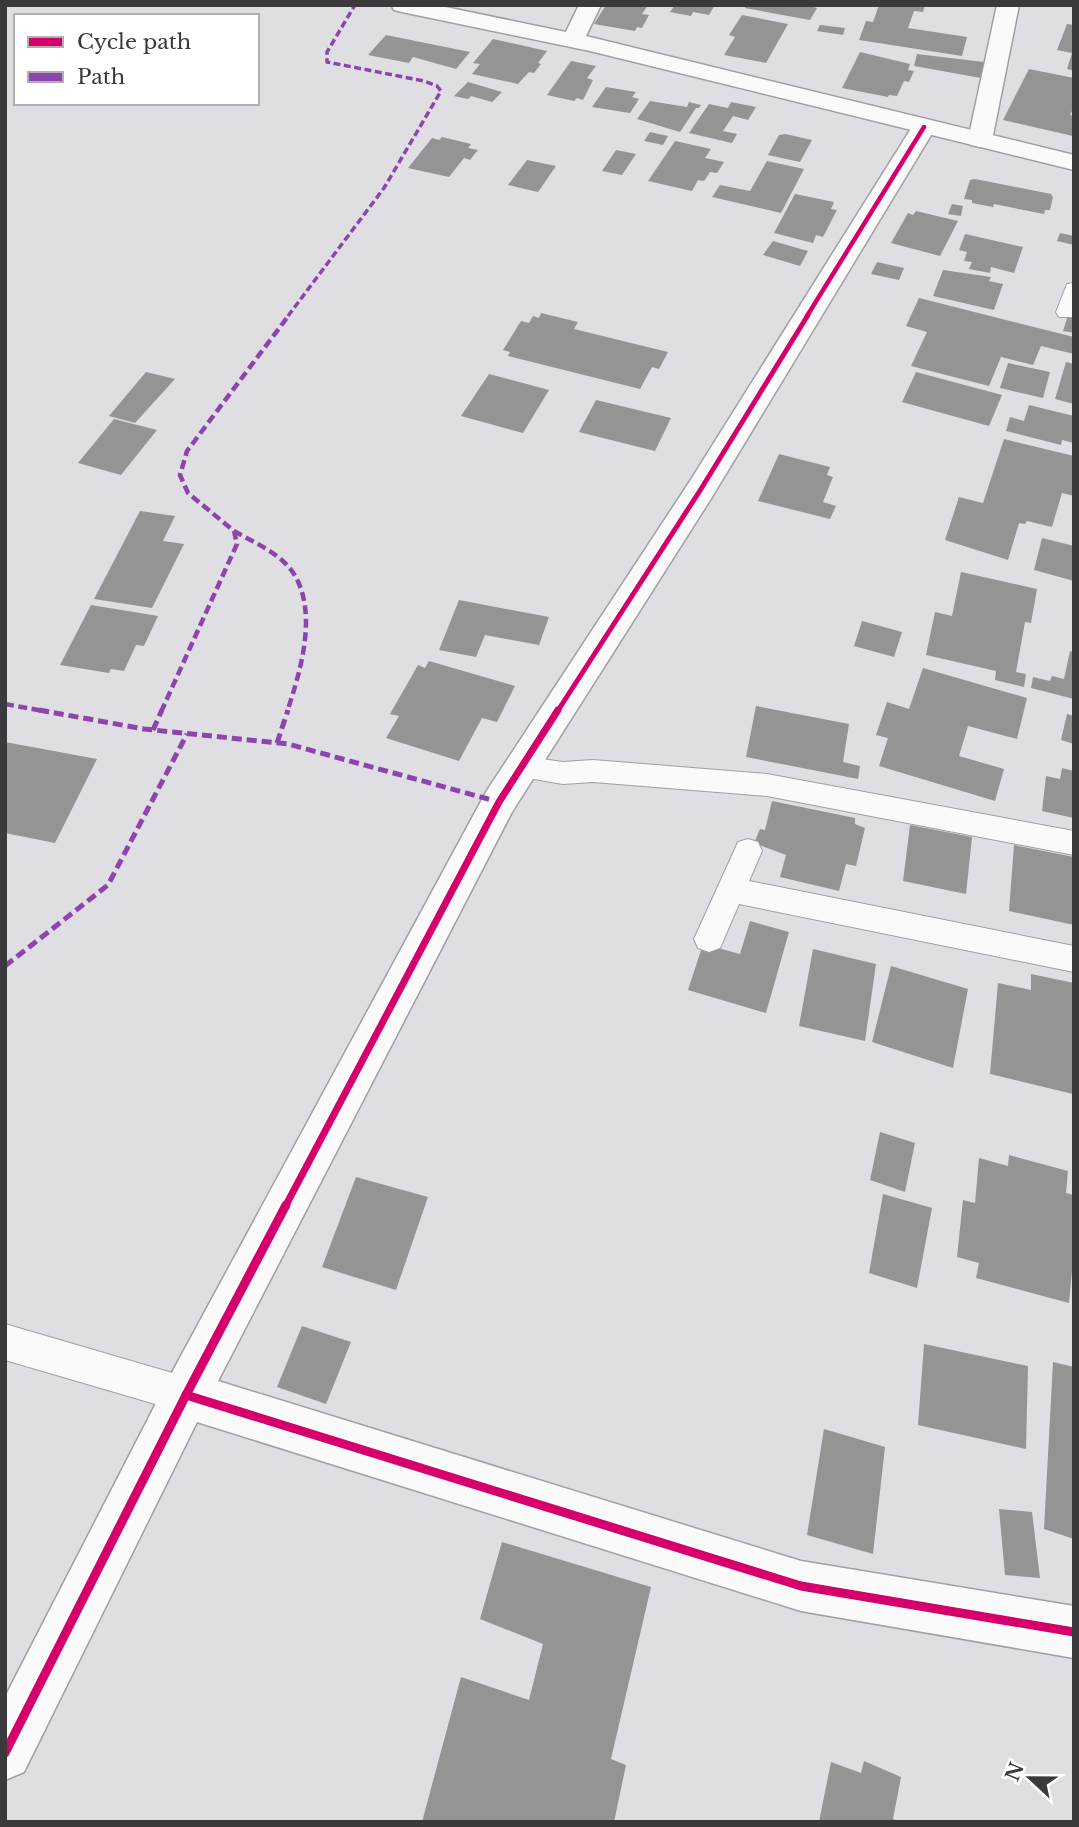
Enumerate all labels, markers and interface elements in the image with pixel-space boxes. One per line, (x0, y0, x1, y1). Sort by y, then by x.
legend (14, 14, 259, 105)
text: Cycle path (77, 29, 191, 55)
text: Path (77, 64, 125, 90)
north arrow (995, 1743, 1065, 1813)
text: N (1001, 1759, 1029, 1784)

